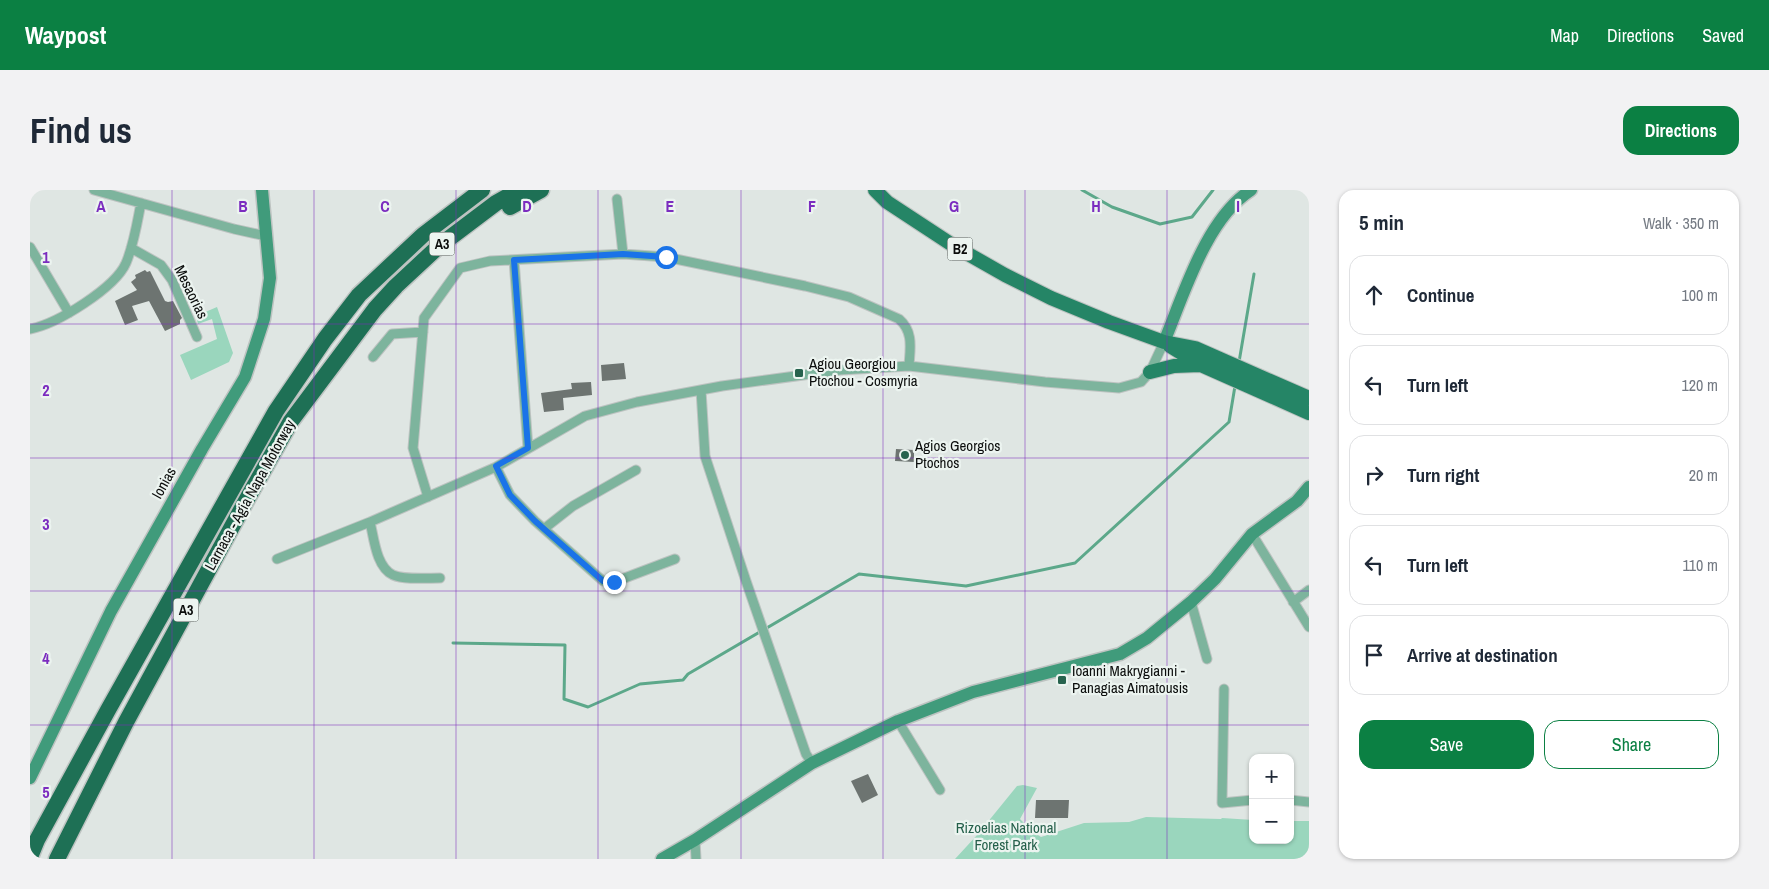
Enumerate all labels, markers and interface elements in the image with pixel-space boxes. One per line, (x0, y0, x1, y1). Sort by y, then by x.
text: Waypost (25, 19, 106, 51)
text: Map (1550, 23, 1579, 48)
text: Directions (1607, 23, 1674, 48)
text: Saved (1702, 23, 1744, 48)
button: Directions (1623, 106, 1739, 155)
text: Find us (30, 107, 132, 154)
text: A (96, 195, 106, 217)
text: B (238, 195, 248, 217)
text: C (380, 195, 390, 217)
text: D (522, 195, 532, 217)
text: E (666, 195, 675, 217)
text: F (808, 195, 816, 217)
text: G (949, 195, 959, 217)
text: H (1091, 195, 1101, 217)
text: I (1236, 195, 1240, 217)
text: 5 min (1359, 208, 1404, 237)
text: Walk · 350 m (1643, 212, 1719, 234)
road number: A3 (430, 232, 454, 256)
road number: B2 (948, 238, 972, 260)
text: 1 (42, 246, 50, 268)
route start (655, 246, 678, 269)
street label: Mesaorias (169, 261, 213, 322)
icon: ahead (1360, 281, 1388, 309)
text: Continue (1407, 282, 1475, 308)
text: 100 m (1682, 284, 1718, 306)
place label: Agiou Georgiou Ptochou - Cosmyria (808, 353, 918, 391)
marker: Agiou Georgiou Ptochou - Cosmyria (793, 367, 805, 379)
icon: left (1360, 371, 1388, 399)
text: Turn left (1407, 372, 1468, 398)
text: 120 m (1682, 374, 1718, 396)
text: 2 (42, 379, 50, 401)
street label: Larnaca - Agia Napa Motorway (199, 415, 300, 574)
place label: Agios Georgios Ptochos (914, 435, 1000, 473)
marker: Agios Georgios Ptochos (899, 449, 911, 461)
icon: right (1360, 461, 1388, 489)
text: Turn right (1407, 462, 1479, 488)
street label: Ionias (146, 463, 181, 503)
text: 20 m (1689, 464, 1718, 486)
text: 3 (42, 513, 50, 535)
icon: left (1360, 551, 1388, 579)
text: Turn left (1407, 552, 1468, 578)
text: 110 m (1682, 554, 1718, 576)
route end (603, 571, 626, 594)
road number: A3 (174, 598, 198, 622)
icon: arrive (1360, 641, 1388, 669)
text: Arrive at destination (1407, 642, 1558, 668)
text: 4 (42, 647, 50, 669)
place label: Ioanni Makrygianni - Panagias Aimatousis (1072, 660, 1188, 698)
marker: Ioanni Makrygianni - Panagias Aimatousis (1056, 674, 1068, 686)
button: Save (1359, 720, 1534, 769)
button: Share (1544, 720, 1719, 769)
map controls (1249, 754, 1294, 844)
button: + (1249, 754, 1294, 799)
text: 5 (42, 781, 50, 803)
button: − (1249, 799, 1294, 844)
park label: Rizoelias National Forest Park (956, 817, 1056, 855)

